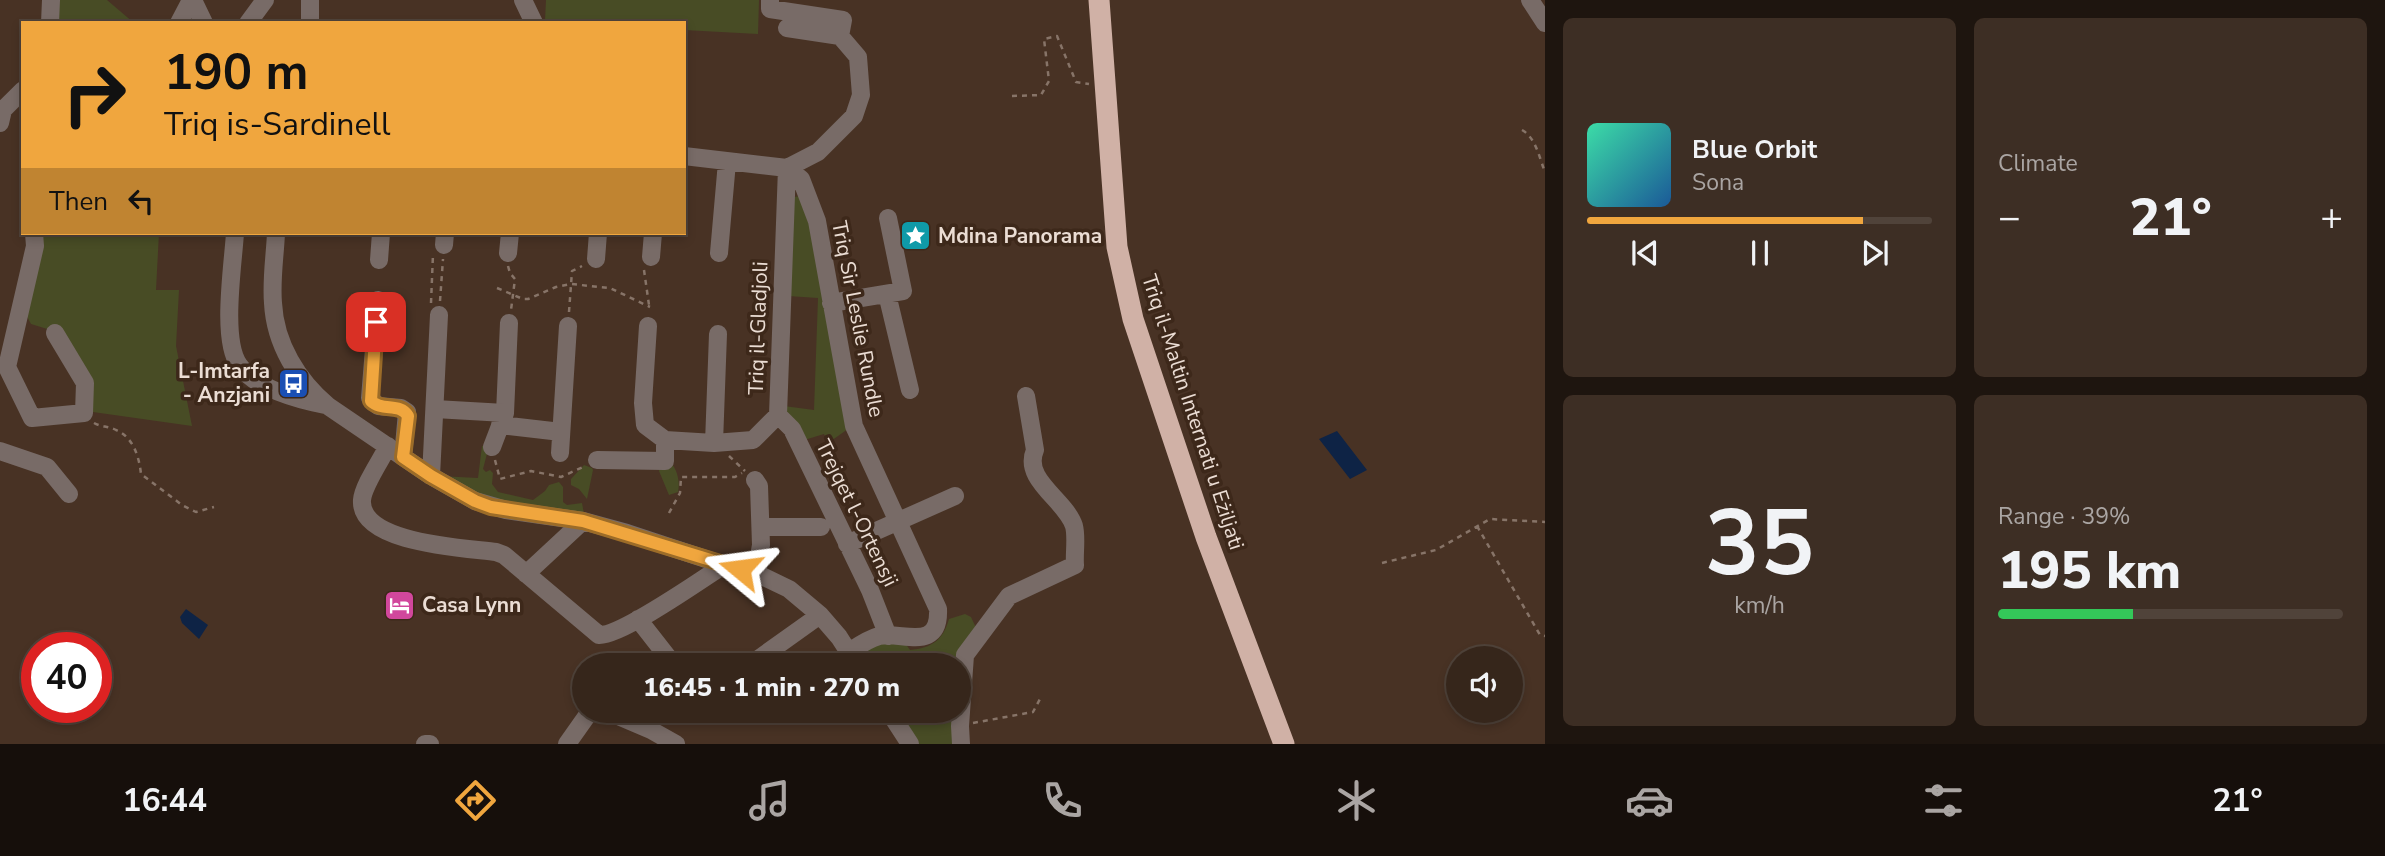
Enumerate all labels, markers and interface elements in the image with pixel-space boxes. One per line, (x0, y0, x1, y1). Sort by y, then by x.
text: 190 m (164, 39, 308, 106)
icon: right (49, 49, 140, 140)
text: Triq is-Sardinell (164, 103, 390, 146)
text: Blue Orbit (1692, 132, 1817, 167)
text: Climate (1998, 148, 2078, 179)
text: Sona (1692, 167, 1744, 198)
icon: left (122, 182, 160, 220)
text: 21° (2129, 182, 2212, 253)
text: Then (49, 184, 108, 219)
text: − (1998, 192, 2021, 243)
text: + (2320, 192, 2343, 243)
street label: Triq Sir Leslie Rundle (825, 219, 891, 419)
place icon: Mdina Panorama (898, 219, 932, 253)
place label: Mdina Panorama (938, 222, 1102, 250)
icon: previous (1626, 234, 1664, 272)
icon: pause (1741, 234, 1779, 272)
icon: next (1856, 234, 1894, 272)
street label: Triq il-Gladjoli (742, 261, 774, 395)
street label: Triq il-Maltin Internati u Eżiljati (1135, 271, 1251, 553)
pin (346, 292, 406, 352)
icon: arrive (357, 303, 395, 341)
place label: L-Imtarfa - Anzjani (178, 357, 270, 409)
bus stop icon: L-Imtarfa - Anzjani (276, 366, 310, 400)
street label: Trejqet l-Ortensji (809, 435, 905, 591)
text: 35 (1705, 482, 1814, 606)
text: Range · 39% (1998, 501, 2130, 532)
position arrow (703, 532, 777, 606)
text: 195 km (1998, 535, 2181, 606)
hotel icon: Casa Lynn (382, 588, 416, 622)
text: km/h (1734, 590, 1785, 621)
place label: Casa Lynn (422, 591, 521, 619)
speed limit sign: 40 (21, 632, 112, 723)
map controls (1446, 646, 1523, 723)
button: sound (1446, 646, 1523, 723)
text: 16:45 · 1 min · 270 m (643, 670, 900, 705)
icon: directions (451, 776, 500, 825)
icon: music (745, 776, 794, 825)
icon: phone (1038, 776, 1087, 825)
icon: climate (1332, 776, 1381, 825)
icon: car (1625, 776, 1674, 825)
icon: filters (1919, 776, 1968, 825)
text: 16:44 (122, 779, 207, 822)
text: 21° (2212, 779, 2263, 822)

